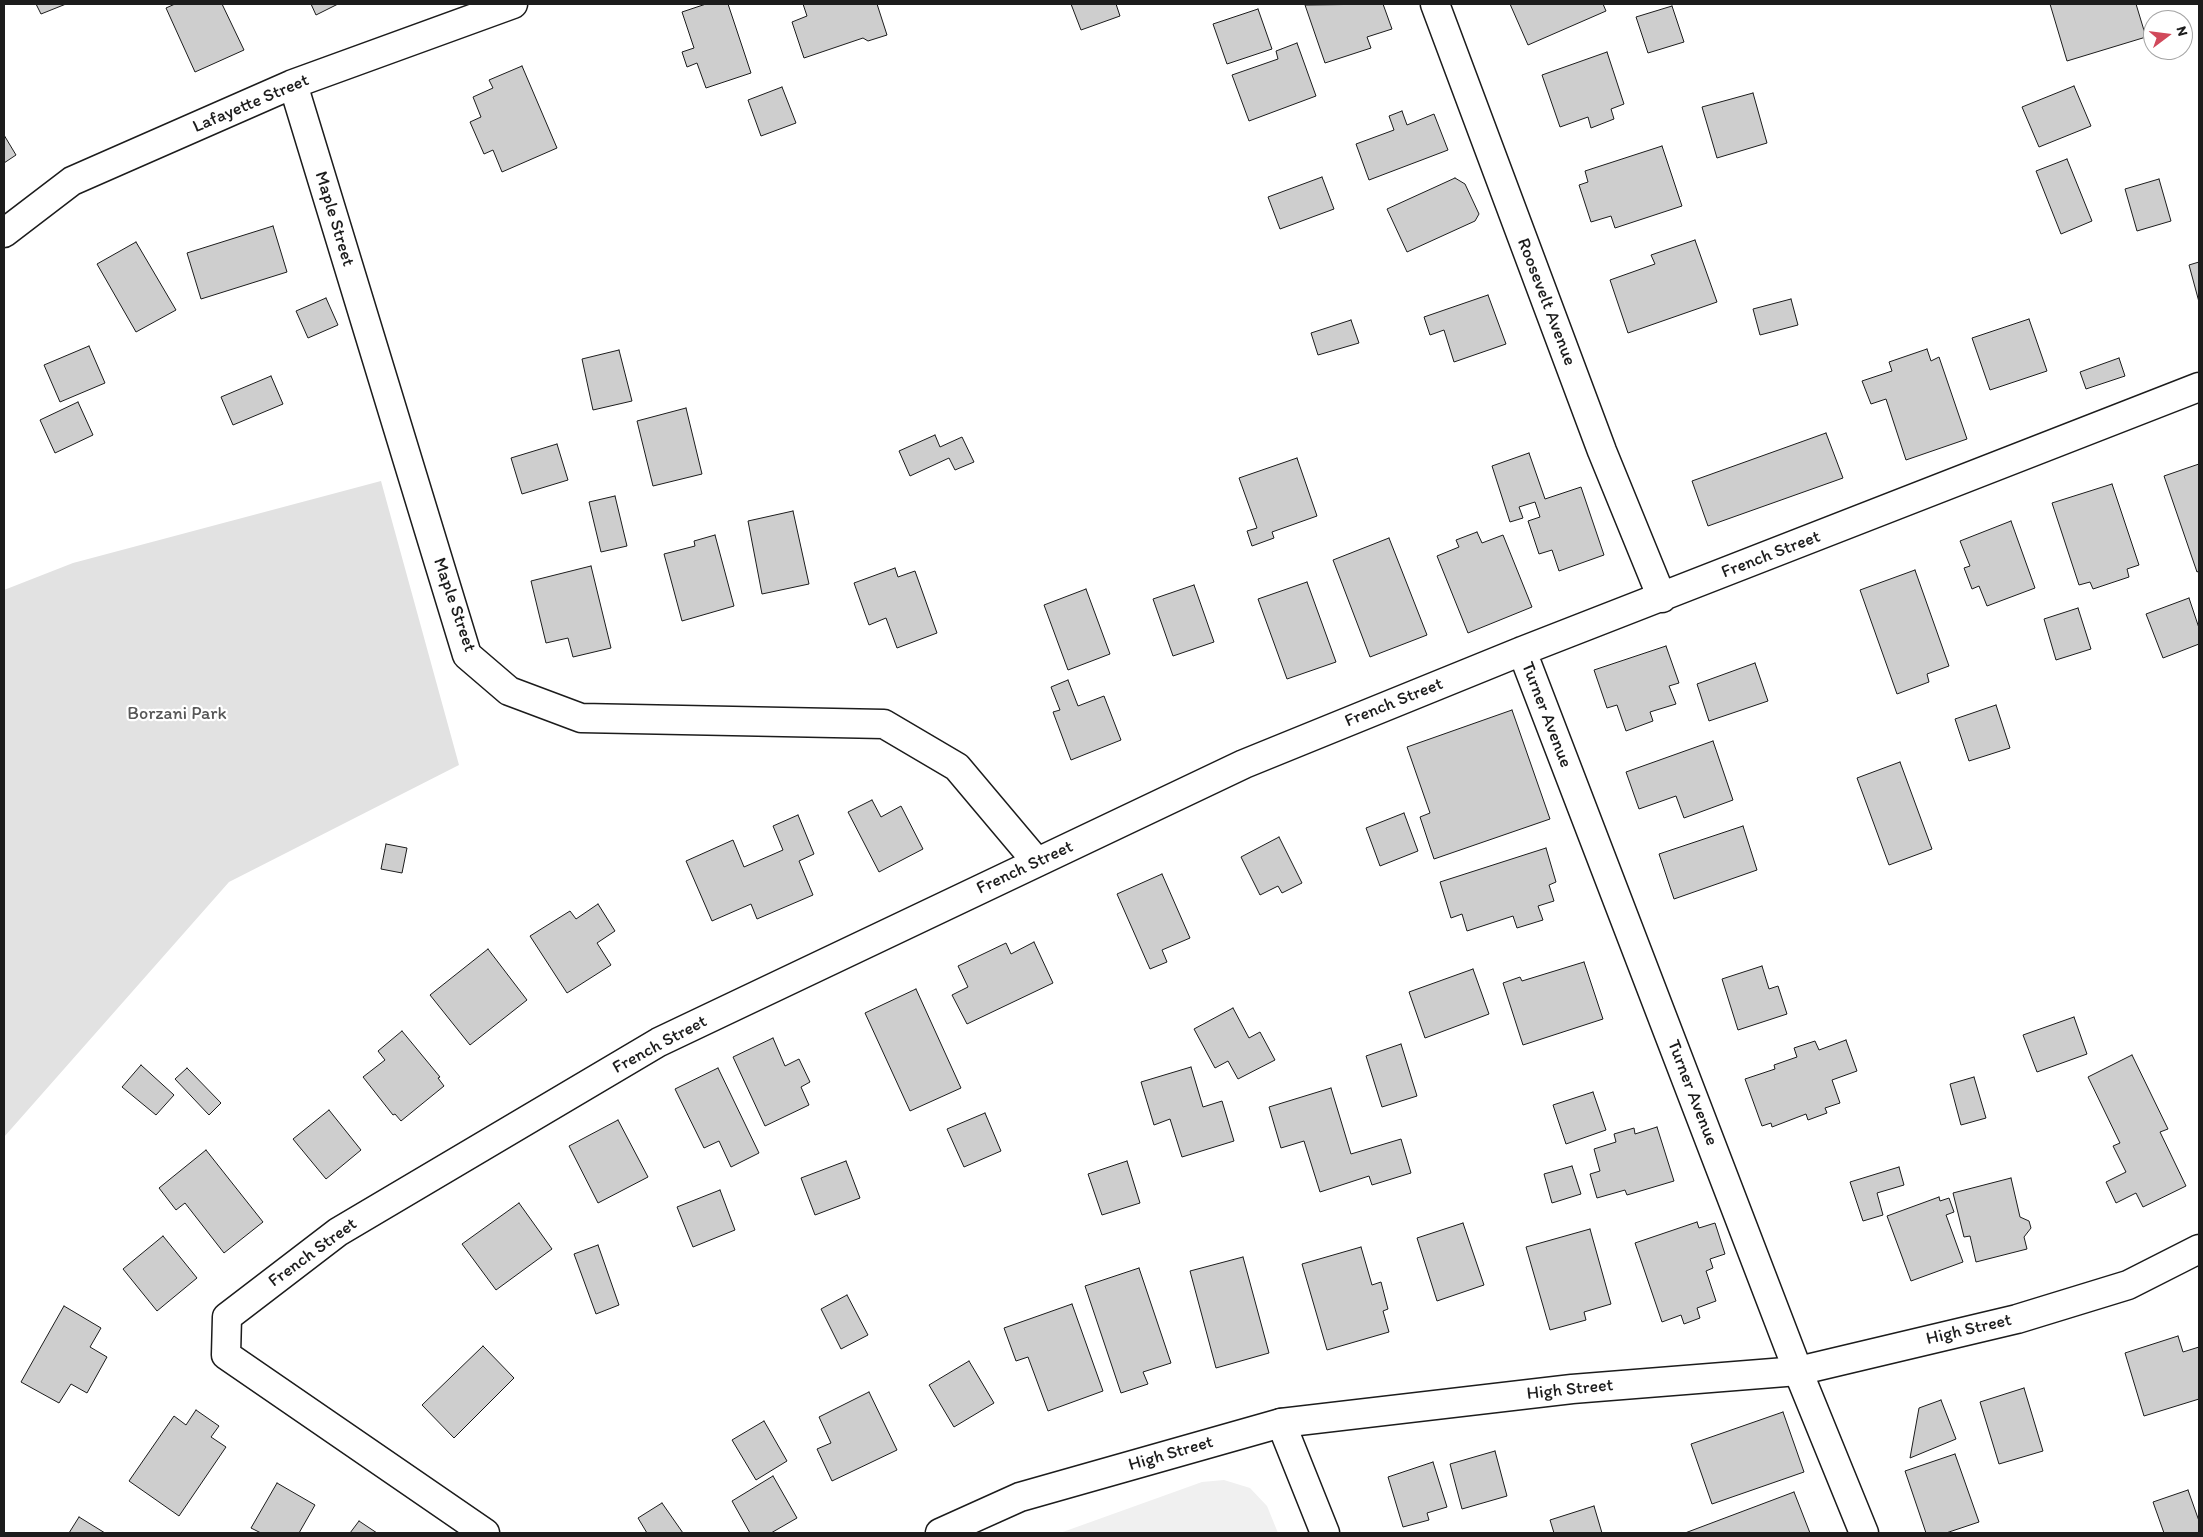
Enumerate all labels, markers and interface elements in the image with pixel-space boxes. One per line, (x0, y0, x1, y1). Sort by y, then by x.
north arrow (2143, 10, 2193, 60)
text: N (2173, 24, 2191, 38)
street label: Lafayette Street (190, 70, 312, 138)
street label: Maple Street (309, 169, 359, 269)
street label: Roosevelt Avenue (1512, 235, 1580, 369)
street label: French Street (1719, 526, 1823, 584)
street label: Maple Street (428, 555, 480, 655)
street label: Turner Avenue (1516, 659, 1576, 771)
street label: French Street (1342, 673, 1446, 733)
park label: Borzani Park (127, 703, 227, 725)
street label: French Street (973, 836, 1077, 900)
street label: French Street (609, 1011, 711, 1079)
street label: Turner Avenue (1662, 1037, 1722, 1149)
street label: French Street (265, 1214, 361, 1292)
street label: High Street (1924, 1310, 2014, 1350)
street label: High Street (1526, 1375, 1614, 1405)
street label: High Street (1126, 1432, 1216, 1476)

